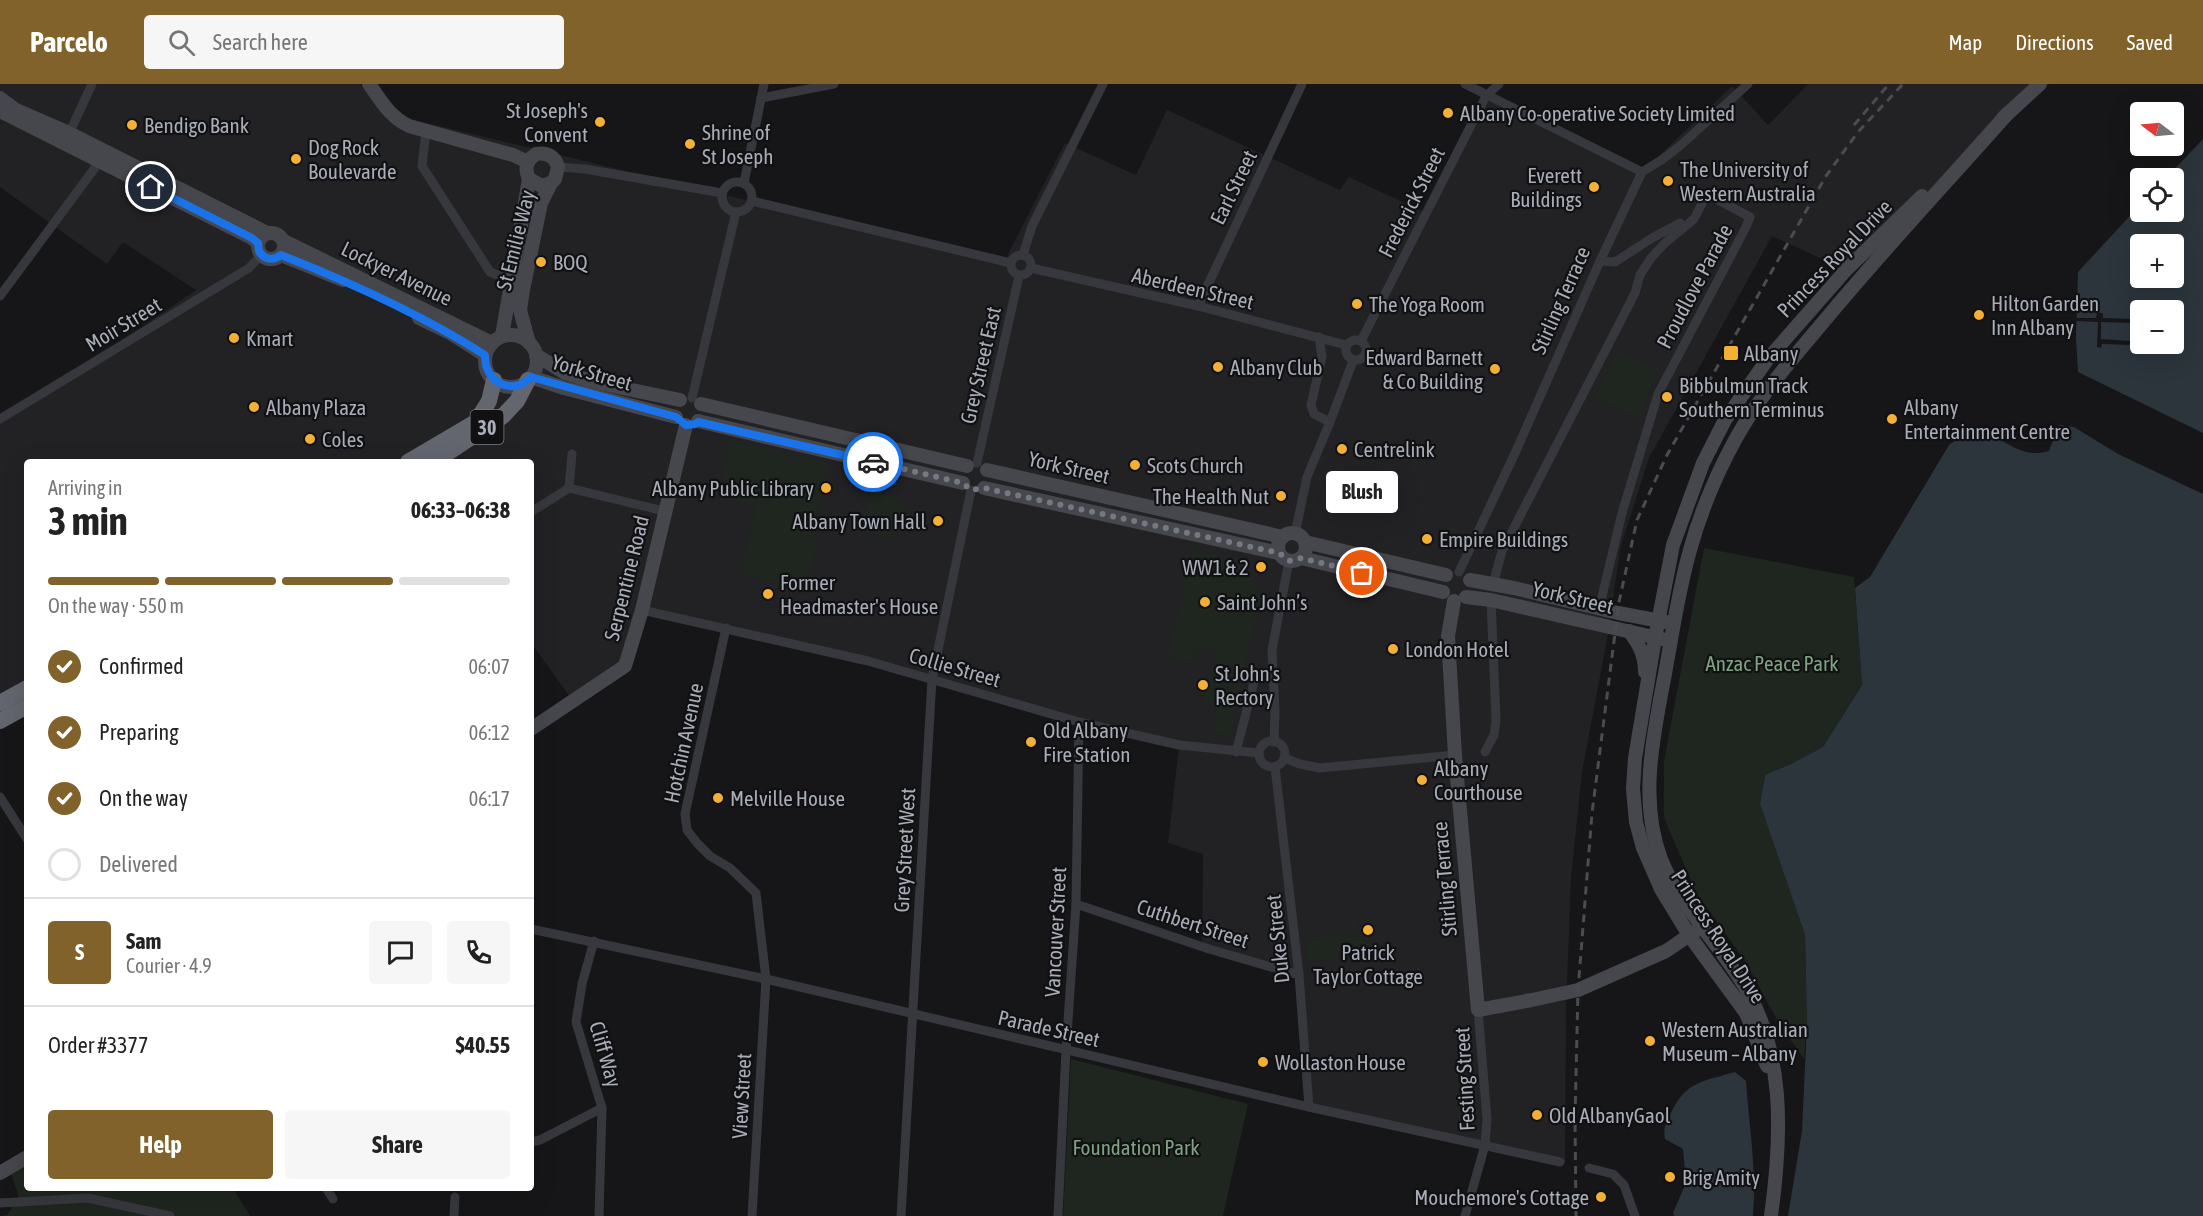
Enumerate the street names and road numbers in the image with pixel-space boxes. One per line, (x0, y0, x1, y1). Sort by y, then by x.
street label: Frederick Street (1373, 143, 1449, 261)
street label: Earl Street (1205, 146, 1261, 228)
street label: St Emilie Way (491, 187, 539, 293)
street label: Princess Royal Drive (1772, 194, 1896, 322)
street label: Proudlove Parade (1651, 220, 1737, 352)
street label: Lockyer Avenue (338, 236, 456, 310)
street label: Stirling Terrace (1526, 243, 1594, 357)
street label: Aberdeen Street (1130, 262, 1256, 314)
street label: Moir Street (81, 292, 165, 356)
street label: Grey Street East (955, 304, 1005, 426)
street label: York Street (549, 349, 635, 395)
road number: 30 (470, 410, 504, 444)
street label: York Street (1026, 446, 1112, 488)
street label: Serpentine Road (599, 513, 653, 643)
street label: York Street (1530, 576, 1616, 618)
street label: Collie Street (907, 643, 1003, 691)
street label: Hotchin Avenue (659, 681, 707, 805)
street label: Grey Street West (889, 787, 919, 913)
street label: Stirling Terrace (1427, 821, 1461, 937)
street label: Princess Royal Drive (1667, 865, 1771, 1007)
street label: Vancouver Street (1040, 866, 1070, 998)
street label: Duke Street (1260, 893, 1294, 985)
street label: Cuthbert Street (1134, 894, 1252, 952)
street label: Parade Street (996, 1005, 1102, 1051)
street label: Cliff Way (585, 1018, 627, 1090)
street label: Festing Street (1449, 1026, 1479, 1132)
street label: View Street (727, 1052, 755, 1140)

